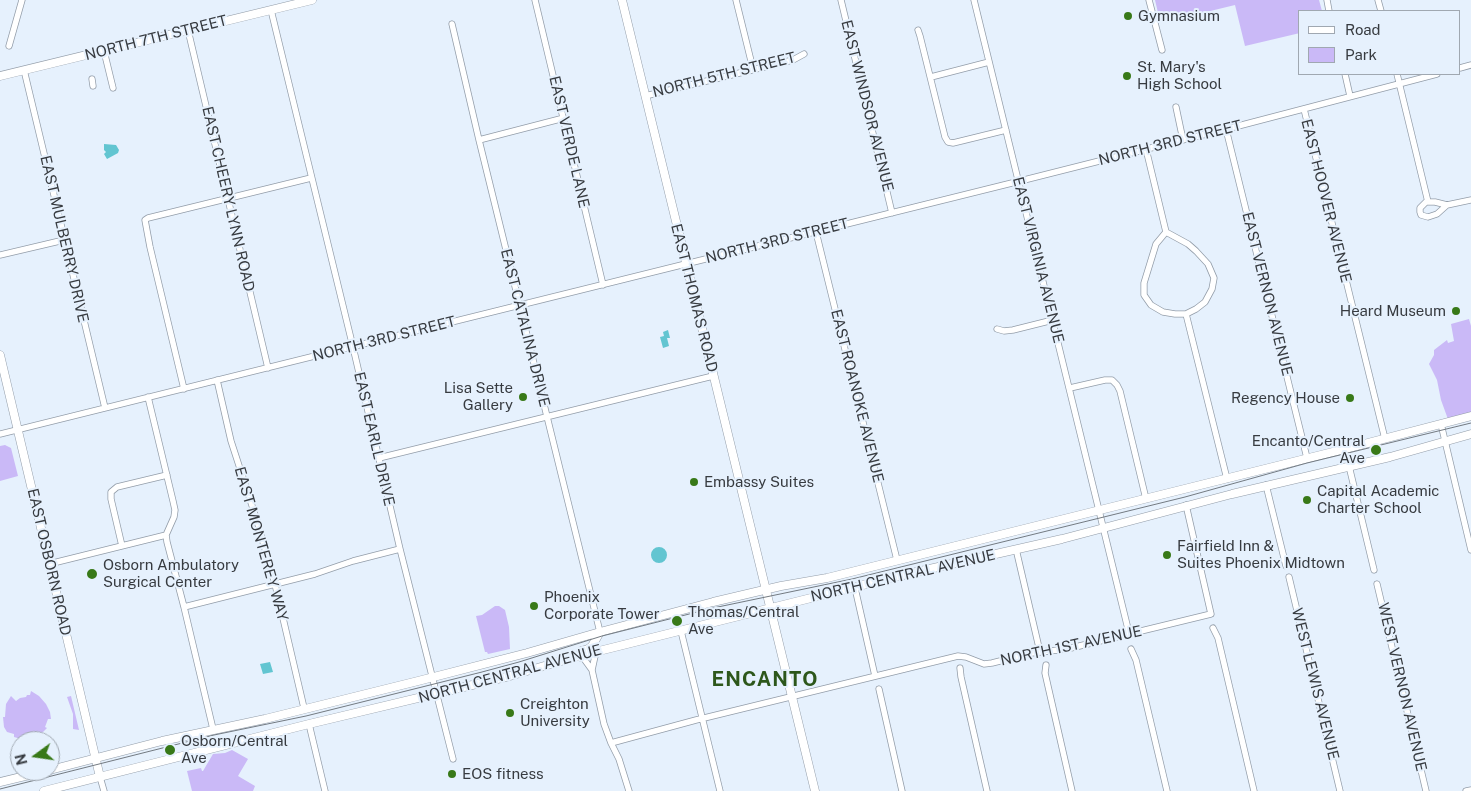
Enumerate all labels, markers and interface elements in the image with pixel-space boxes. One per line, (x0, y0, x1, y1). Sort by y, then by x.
place label: Gymnasium (1138, 7, 1220, 25)
marker: Gymnasium (1122, 10, 1134, 22)
legend (1298, 10, 1461, 75)
street label: NORTH 7TH STREET (83, 12, 229, 64)
street label: EAST WINDSOR AVENUE (837, 18, 897, 194)
text: Road (1345, 21, 1381, 38)
text: Park (1345, 46, 1377, 63)
street label: NORTH 5TH STREET (651, 49, 797, 101)
place label: St. Mary's High School (1137, 58, 1222, 93)
marker: St. Mary's High School (1121, 70, 1133, 82)
street label: EAST VERDE LANE (545, 74, 593, 210)
street label: EAST CHEERY LYNN ROAD (198, 105, 258, 293)
street label: NORTH 3RD STREET (1097, 117, 1243, 169)
street label: EAST HOOVER AVENUE (1297, 117, 1355, 285)
street label: EAST MULBERRY DRIVE (36, 154, 92, 324)
street label: EAST VIRGINIA AVENUE (1009, 175, 1067, 345)
street label: EAST VERNON AVENUE (1238, 210, 1296, 378)
street label: NORTH 3RD STREET (704, 215, 850, 267)
street label: EAST THOMAS ROAD (667, 222, 721, 374)
street label: EAST CATALINA DRIVE (497, 247, 553, 409)
place label: Heard Museum (1340, 302, 1446, 320)
marker: Heard Museum (1450, 305, 1462, 317)
street label: EAST ROANOKE AVENUE (827, 307, 887, 485)
street label: NORTH 3RD STREET (311, 313, 457, 365)
street label: EAST EARLL DRIVE (350, 370, 398, 508)
place label: Lisa Sette Gallery (444, 379, 513, 414)
place label: Regency House (1231, 389, 1340, 407)
marker: Lisa Sette Gallery (517, 391, 529, 403)
marker: Regency House (1344, 392, 1356, 404)
place label: Encanto/Central Ave (1252, 432, 1365, 467)
marker: Encanto/Central Ave (1369, 443, 1383, 457)
street label: EAST MONTEREY WAY (230, 465, 292, 623)
place label: Embassy Suites (704, 473, 814, 491)
marker: Embassy Suites (688, 476, 700, 488)
place label: Capital Academic Charter School (1317, 482, 1440, 517)
street label: EAST OSBORN ROAD (23, 487, 75, 637)
marker: Capital Academic Charter School (1301, 494, 1313, 506)
place label: Fairfield Inn & Suites Phoenix Midtown (1177, 537, 1345, 572)
street label: NORTH CENTRAL AVENUE (809, 546, 997, 606)
marker: Fairfield Inn & Suites Phoenix Midtown (1161, 549, 1173, 561)
place label: Osborn Ambulatory Surgical Center (103, 556, 239, 591)
marker: Osborn Ambulatory Surgical Center (85, 567, 99, 581)
place label: Phoenix Corporate Tower (544, 588, 660, 623)
marker: Phoenix Corporate Tower (528, 600, 540, 612)
street label: WEST VERNON AVENUE (1374, 601, 1430, 773)
place label: Thomas/Central Ave (688, 603, 799, 638)
street label: WEST LEWIS AVENUE (1287, 606, 1343, 762)
marker: Thomas/Central Ave (670, 614, 684, 628)
street label: NORTH 1ST AVENUE (999, 622, 1143, 670)
street label: NORTH CENTRAL AVENUE (416, 641, 604, 707)
district label: ENCANTO (711, 668, 819, 692)
place label: Creighton University (520, 695, 590, 730)
marker: Creighton University (504, 707, 516, 719)
north arrow (10, 731, 60, 781)
place label: Osborn/Central Ave (181, 732, 288, 767)
marker: Osborn/Central Ave (163, 743, 177, 757)
text: N (12, 752, 31, 767)
place label: EOS fitness (462, 765, 544, 783)
marker: EOS fitness (446, 768, 458, 780)

